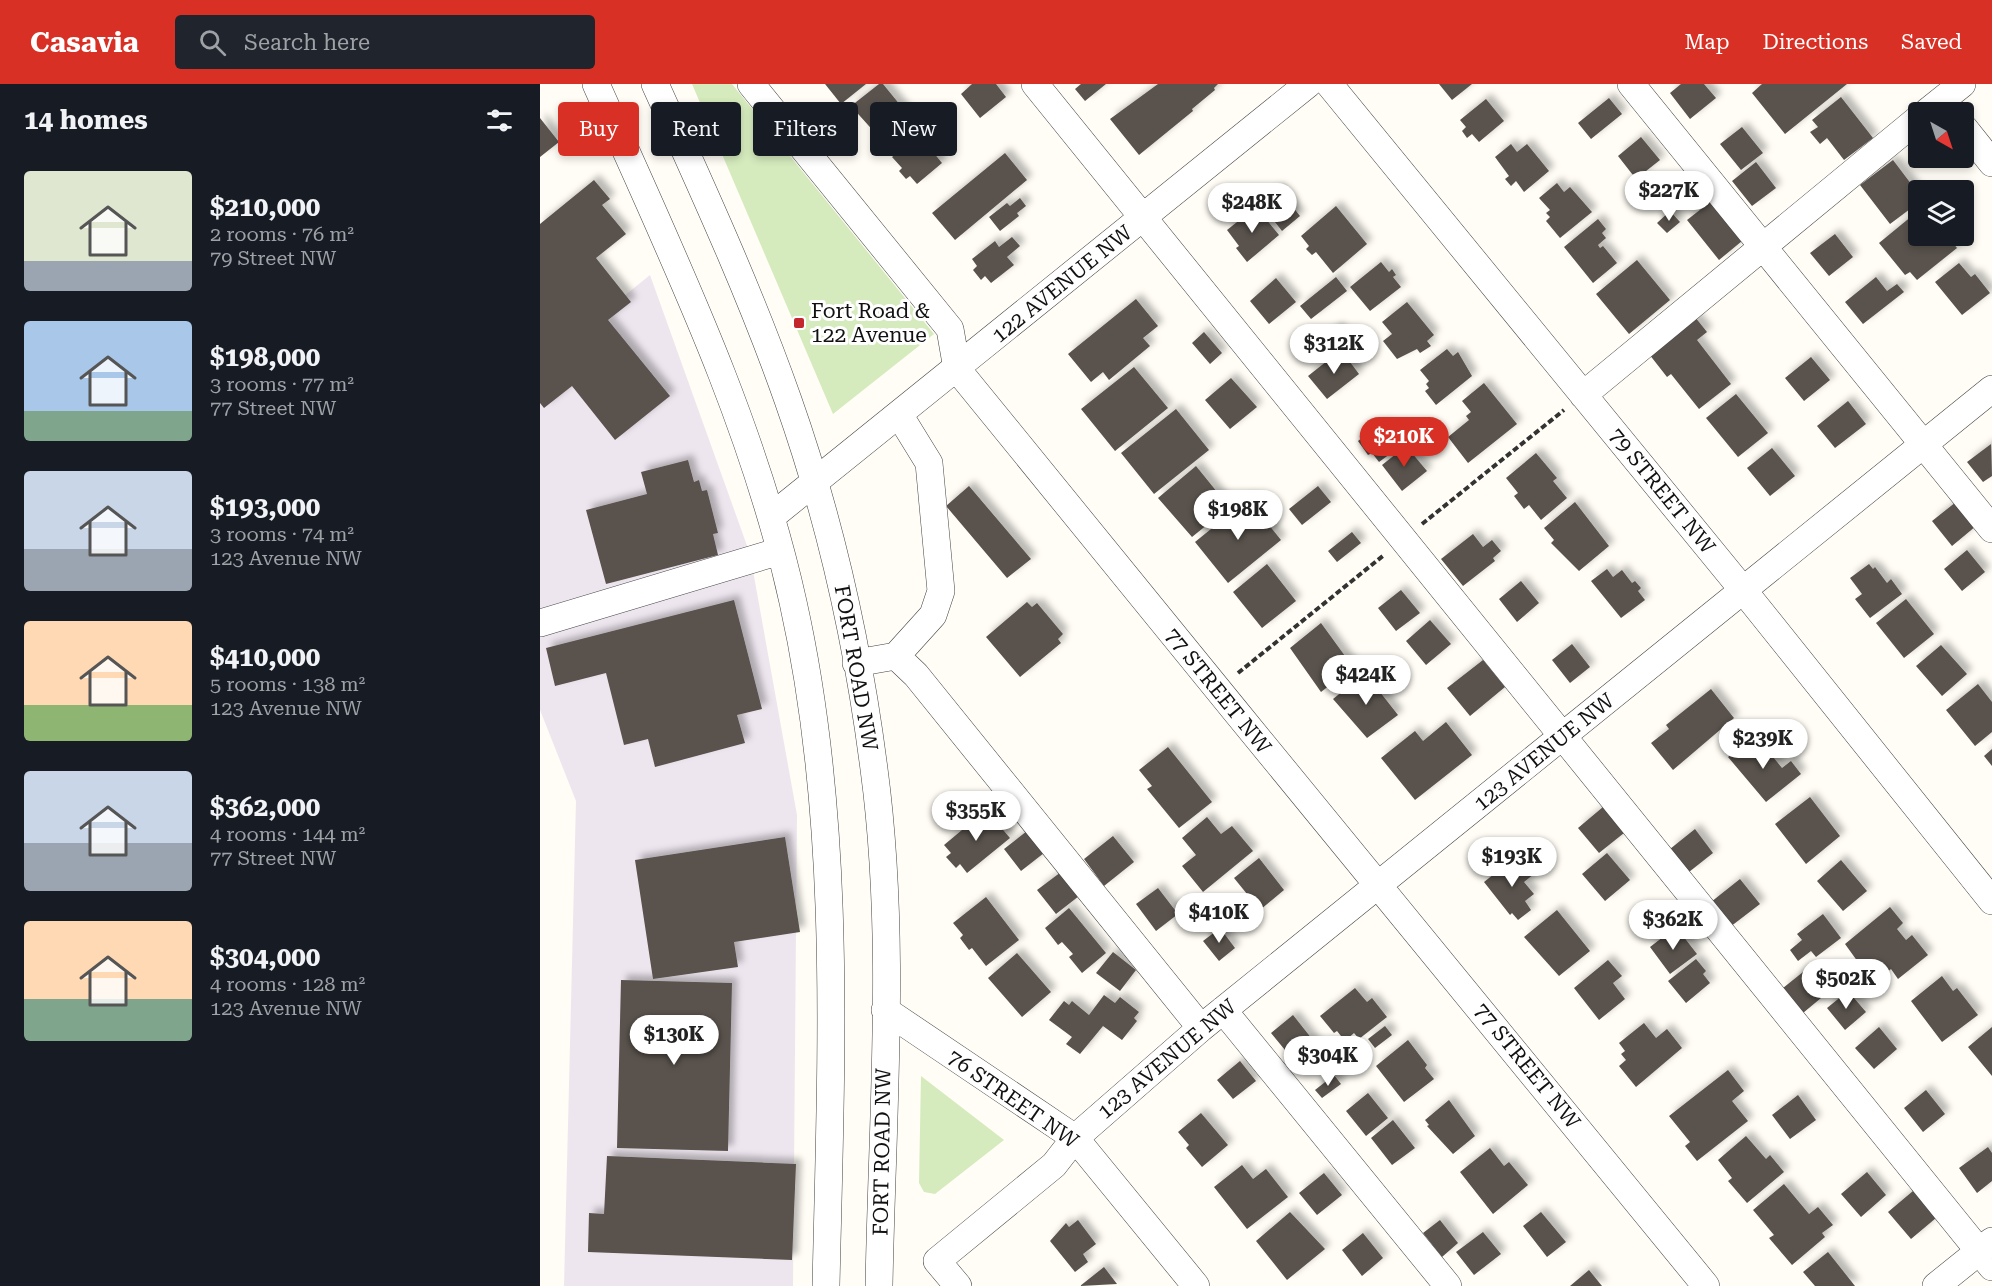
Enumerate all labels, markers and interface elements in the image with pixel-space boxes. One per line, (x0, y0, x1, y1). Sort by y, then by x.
search box (175, 15, 595, 69)
text: Casavia (30, 26, 139, 59)
icon: search (196, 26, 229, 59)
text: Search here (244, 30, 370, 55)
text: Map (1685, 30, 1729, 54)
text: Directions (1762, 30, 1868, 54)
text: Saved (1901, 30, 1962, 54)
chip: Buy (558, 102, 639, 156)
chip: Rent (651, 102, 741, 156)
chip: Filters (753, 102, 858, 156)
chip: New (870, 102, 957, 156)
north arrow (1908, 102, 1974, 168)
map controls (1908, 102, 1974, 246)
icon: filters (483, 104, 516, 137)
text: 14 homes (24, 105, 148, 135)
pin: $227K (1627, 171, 1711, 222)
text: $227K (1639, 178, 1699, 202)
button: layers (1908, 180, 1974, 246)
pin: $248K (1210, 183, 1294, 234)
text: $248K (1222, 190, 1282, 214)
text: $210,000 (210, 192, 320, 222)
icon: home (72, 195, 144, 267)
street label: 122 AVENUE NW (987, 220, 1137, 348)
text: 2 rooms · 76 m² (210, 222, 354, 246)
text: 79 Street NW (210, 246, 336, 270)
place label: Fort Road & 122 Avenue (811, 299, 930, 347)
marker: Fort Road & 122 Avenue (792, 316, 806, 330)
pin: $312K (1292, 324, 1376, 375)
text: $312K (1304, 331, 1364, 355)
text: $198,000 (210, 342, 320, 372)
icon: home (72, 345, 144, 417)
text: 3 rooms · 77 m² (210, 372, 354, 396)
text: 77 Street NW (210, 396, 336, 420)
pin: $210K (1362, 417, 1446, 468)
street label: 79 STREET NW (1604, 423, 1720, 559)
text: $210K (1374, 424, 1434, 448)
pin: $198K (1196, 490, 1280, 541)
text: $193,000 (210, 492, 320, 522)
icon: home (72, 495, 144, 567)
text: $198K (1208, 497, 1268, 521)
text: 3 rooms · 74 m² (210, 522, 354, 546)
text: 123 Avenue NW (210, 546, 362, 570)
street label: FORT ROAD NW (830, 583, 883, 753)
street label: 77 STREET NW (1160, 623, 1276, 759)
text: $410,000 (210, 642, 320, 672)
icon: home (72, 645, 144, 717)
pin: $424K (1324, 655, 1408, 706)
text: $424K (1336, 662, 1396, 686)
text: 5 rooms · 138 m² (210, 672, 365, 696)
street label: 123 AVENUE NW (1469, 688, 1619, 816)
text: 123 Avenue NW (210, 696, 362, 720)
pin: $239K (1721, 719, 1805, 770)
text: $239K (1733, 726, 1793, 750)
pin: $355K (934, 791, 1018, 842)
text: $362,000 (210, 792, 320, 822)
icon: home (72, 795, 144, 867)
text: $355K (946, 798, 1006, 822)
text: 4 rooms · 144 m² (210, 822, 365, 846)
pin: $193K (1470, 837, 1554, 888)
text: $193K (1482, 844, 1542, 868)
text: 77 Street NW (210, 846, 336, 870)
pin: $410K (1177, 893, 1261, 944)
text: $410K (1189, 900, 1249, 924)
pin: $362K (1631, 900, 1715, 951)
text: $362K (1643, 907, 1703, 931)
text: $304,000 (210, 942, 320, 972)
icon: home (72, 945, 144, 1017)
pin: $502K (1804, 959, 1888, 1010)
text: $502K (1816, 966, 1876, 990)
text: 4 rooms · 128 m² (210, 972, 365, 996)
street label: 123 AVENUE NW (1093, 994, 1241, 1124)
text: 123 Avenue NW (210, 996, 362, 1020)
street label: 77 STREET NW (1469, 998, 1585, 1134)
pin: $130K (632, 1015, 716, 1066)
text: $130K (644, 1022, 704, 1046)
pin: $304K (1286, 1036, 1370, 1087)
text: $304K (1298, 1043, 1358, 1067)
street label: 76 STREET NW (943, 1045, 1084, 1154)
street label: FORT ROAD NW (869, 1067, 895, 1236)

